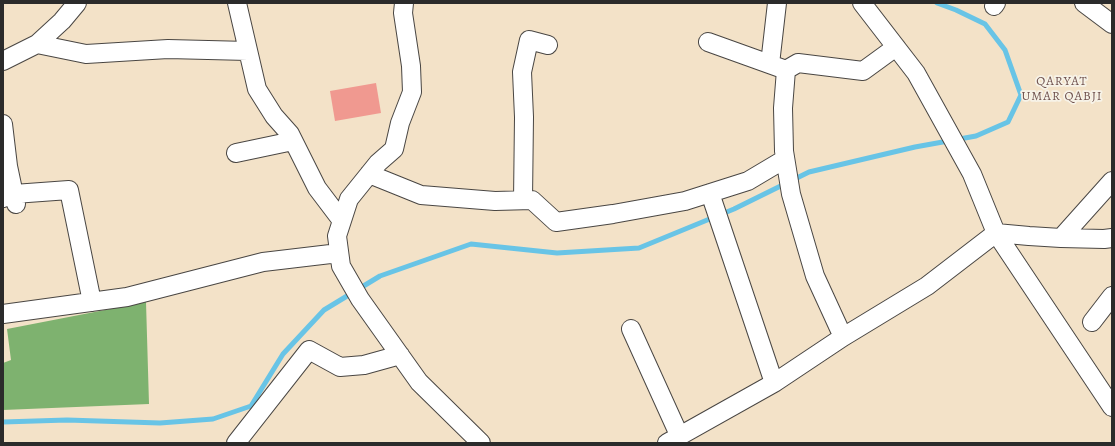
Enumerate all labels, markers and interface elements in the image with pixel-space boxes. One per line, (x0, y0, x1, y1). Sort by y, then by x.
district label: QARYAT UMAR QABJI (1021, 74, 1103, 105)

